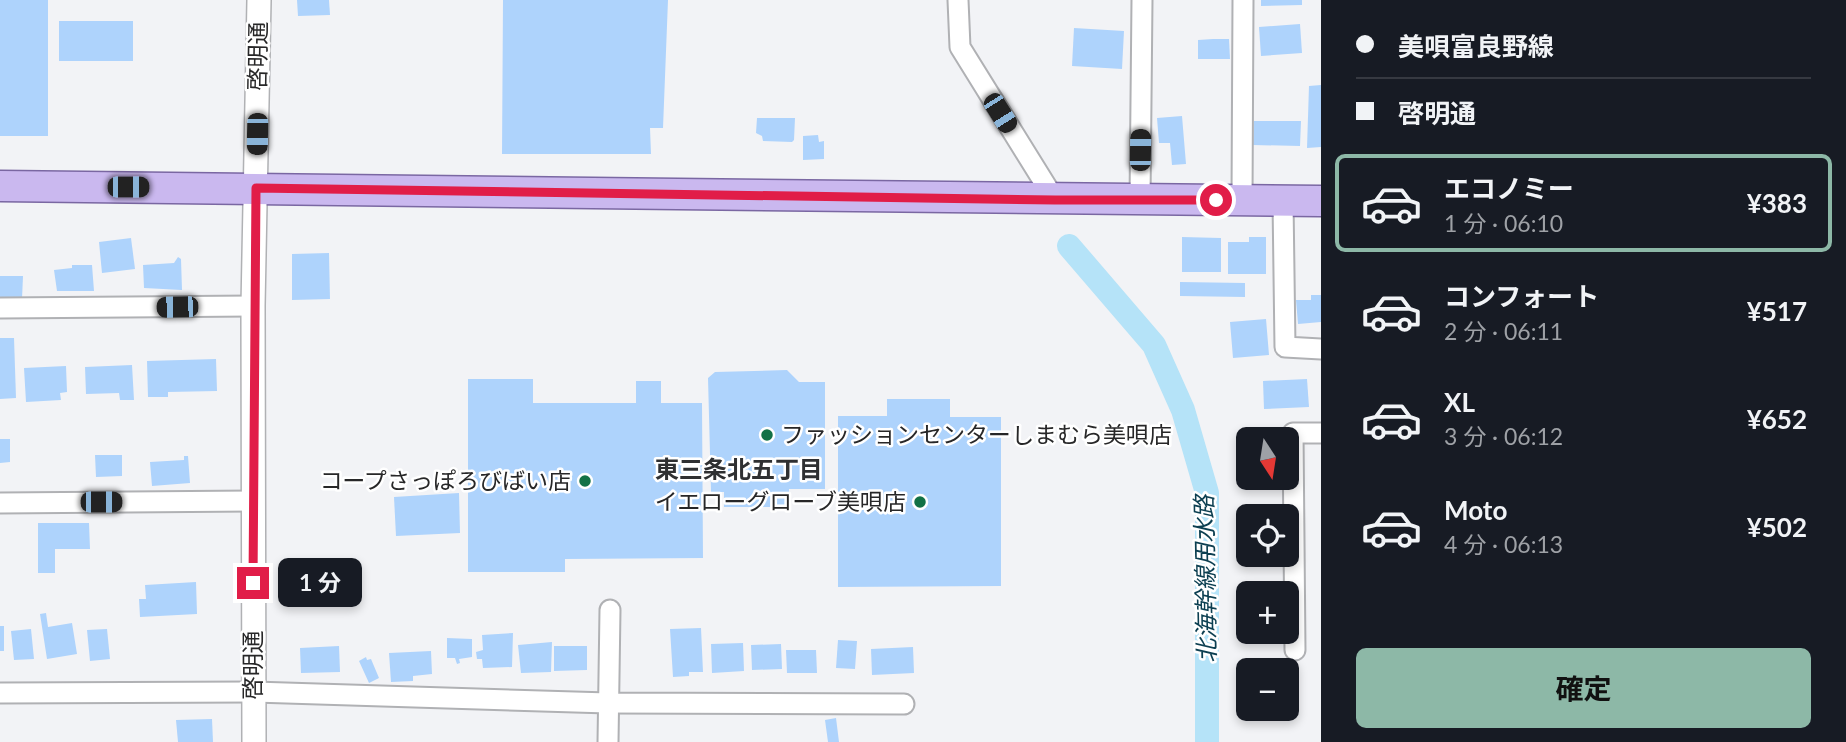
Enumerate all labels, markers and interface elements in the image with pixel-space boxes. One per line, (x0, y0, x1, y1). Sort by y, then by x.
street label: 啓明通 (242, 21, 272, 91)
text: 美唄富良野線 (1398, 30, 1554, 62)
car (980, 90, 1021, 136)
text: 啓明通 (1398, 97, 1476, 129)
car (247, 113, 268, 155)
car (1130, 129, 1151, 171)
icon: car (1360, 172, 1423, 235)
text: エコノミー (1444, 172, 1574, 204)
car (108, 177, 150, 198)
route start (1200, 184, 1232, 216)
text: ¥383 (1747, 187, 1807, 219)
text: 1 分 · 06:10 (1444, 209, 1563, 237)
icon: car (1360, 280, 1423, 343)
text: コンフォート (1444, 280, 1599, 312)
text: ¥517 (1747, 295, 1807, 327)
car (156, 296, 199, 318)
text: 2 分 · 06:11 (1444, 317, 1563, 345)
text: XL (1444, 386, 1475, 418)
icon: car (1360, 388, 1423, 451)
text: ¥652 (1747, 403, 1807, 435)
place label: ファッションセンターしまむら美唄店 (781, 420, 1172, 448)
text: 3 分 · 06:12 (1444, 422, 1563, 450)
marker: ファッションセンターしまむら美唄店 (759, 427, 775, 443)
north arrow (1236, 427, 1298, 490)
map controls (1236, 427, 1299, 721)
district label: 東三条北五丁目 (655, 454, 823, 483)
place label: コープさっぽろびばい店 (319, 466, 571, 494)
marker: コープさっぽろびばい店 (577, 473, 593, 489)
place label: イエローグローブ美唄店 (655, 487, 906, 515)
car (81, 492, 123, 513)
water label: 北海幹線用水路 (1189, 493, 1220, 663)
marker: イエローグローブ美唄店 (912, 494, 928, 510)
text: Moto (1444, 494, 1507, 526)
icon: car (1360, 496, 1423, 559)
button: locate (1236, 504, 1299, 567)
text: ¥502 (1747, 511, 1807, 543)
text: 4 分 · 06:13 (1444, 530, 1563, 558)
callout: 1 分 (278, 558, 362, 608)
route end (237, 567, 269, 599)
text: 1 分 (299, 568, 341, 596)
button: + (1236, 581, 1299, 644)
street label: 啓明通 (238, 631, 266, 700)
button: 確定 (1356, 648, 1811, 728)
button: − (1236, 658, 1299, 721)

